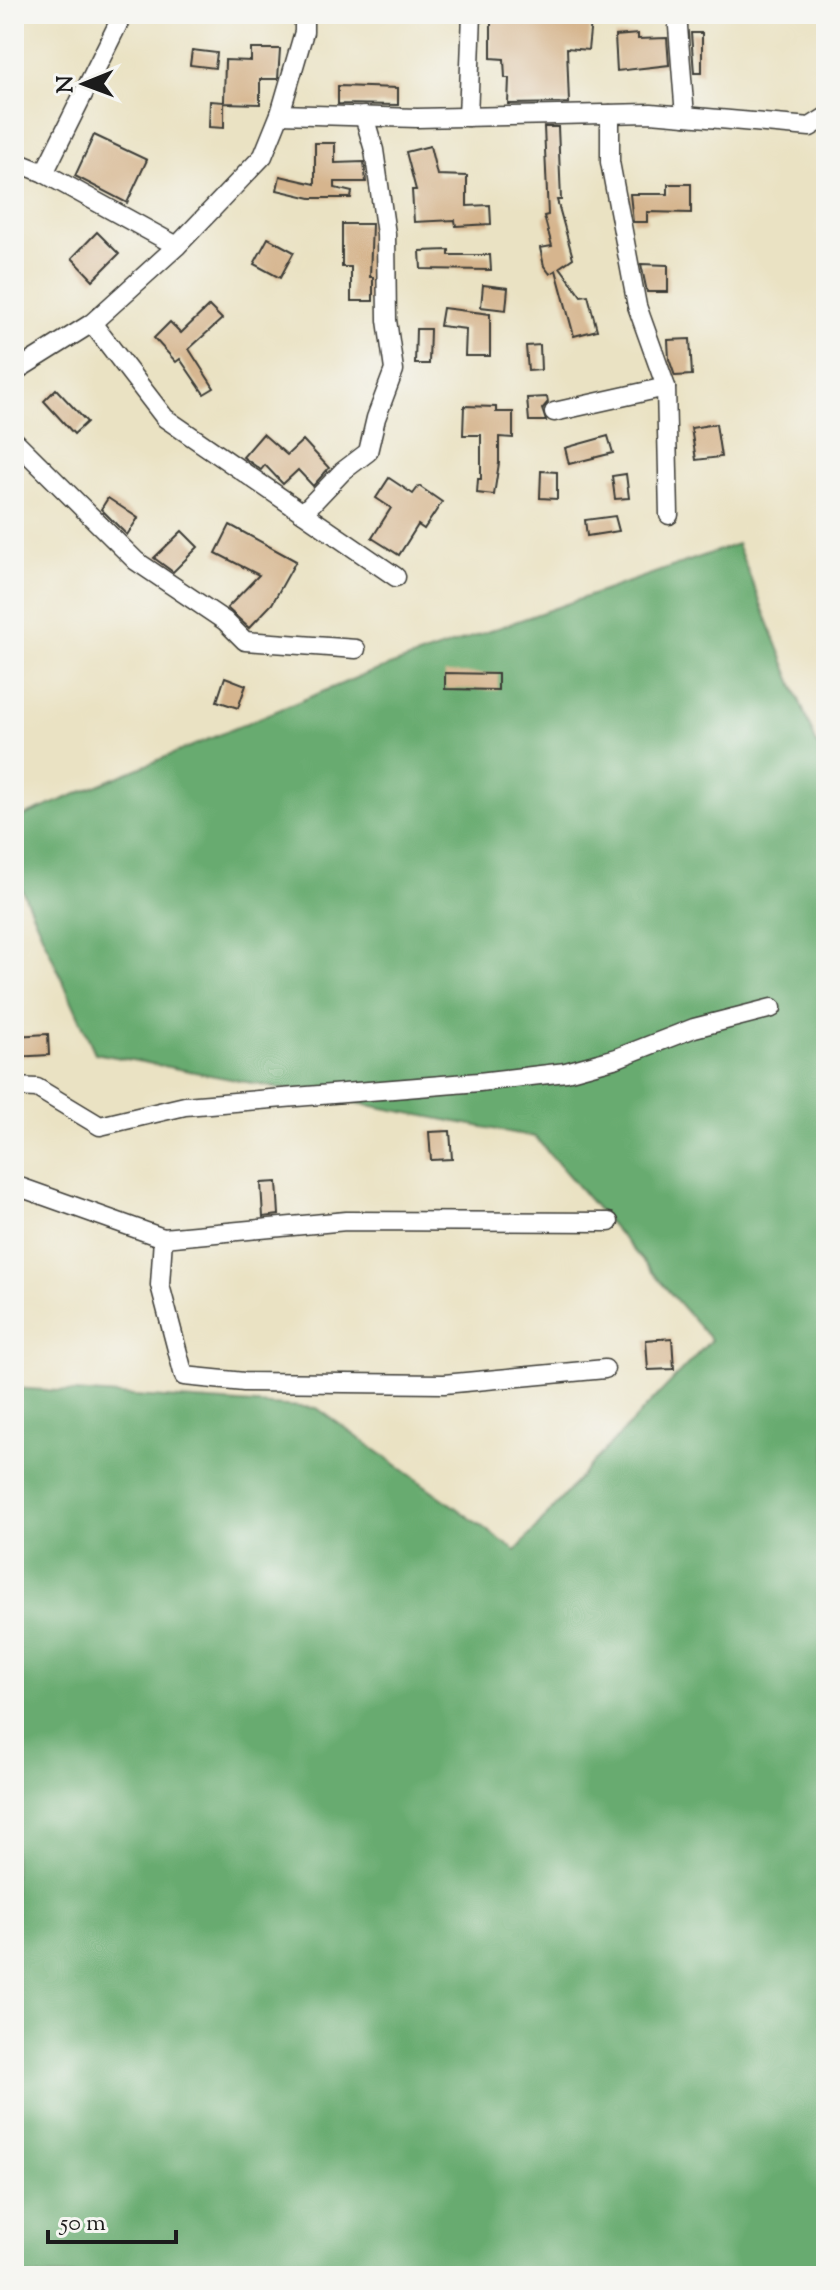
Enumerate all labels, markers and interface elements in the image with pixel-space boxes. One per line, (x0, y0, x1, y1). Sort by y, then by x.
north arrow (44, 44, 124, 124)
text: N (51, 75, 83, 93)
scale bar (48, 2194, 176, 2244)
text: 50 m (58, 2207, 106, 2241)

